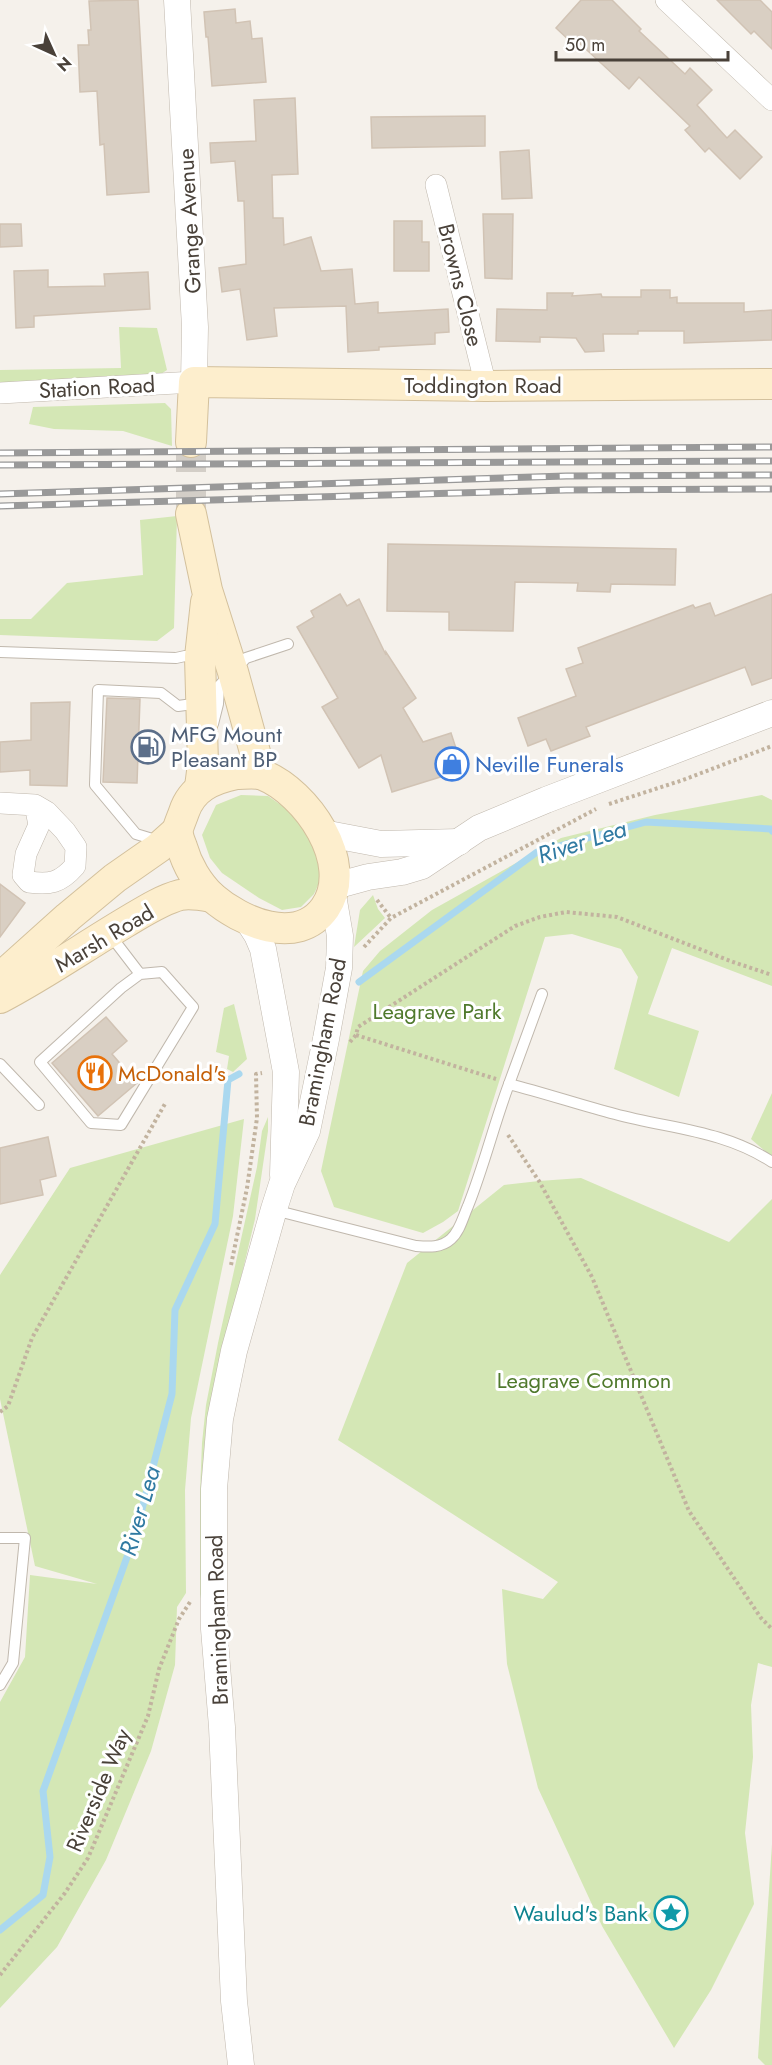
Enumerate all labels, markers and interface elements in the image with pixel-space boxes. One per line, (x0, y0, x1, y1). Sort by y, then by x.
north arrow (24, 24, 84, 84)
scale bar (556, 24, 728, 62)
text: 50 m (565, 32, 605, 58)
text: N (52, 52, 77, 77)
street label: Grange Avenue (169, 147, 209, 295)
street label: Browns Close (430, 220, 492, 350)
street label: Station Road (38, 368, 156, 406)
street label: Toddington Road (404, 369, 562, 401)
place label: MFG Mount Pleasant BP (171, 718, 282, 775)
fuel station icon: MFG Mount Pleasant BP (130, 729, 166, 765)
shop icon: Neville Funerals (434, 746, 470, 782)
place label: Neville Funerals (475, 748, 624, 780)
water label: River Lea (533, 811, 631, 872)
street label: Marsh Road (48, 896, 160, 980)
street label: Bramingham Road (290, 955, 354, 1129)
park label: Leagrave Park (373, 995, 502, 1027)
restaurant icon: McDonald's (77, 1055, 113, 1091)
place label: McDonald's (118, 1057, 226, 1089)
park label: Leagrave Common (497, 1364, 671, 1396)
water label: River Lea (110, 1462, 169, 1560)
street label: Bramingham Road (198, 1534, 236, 1706)
street label: Riverside Way (58, 1723, 138, 1857)
place icon: Waulud's Bank (653, 1895, 689, 1931)
place label: Waulud's Bank (514, 1897, 648, 1929)

